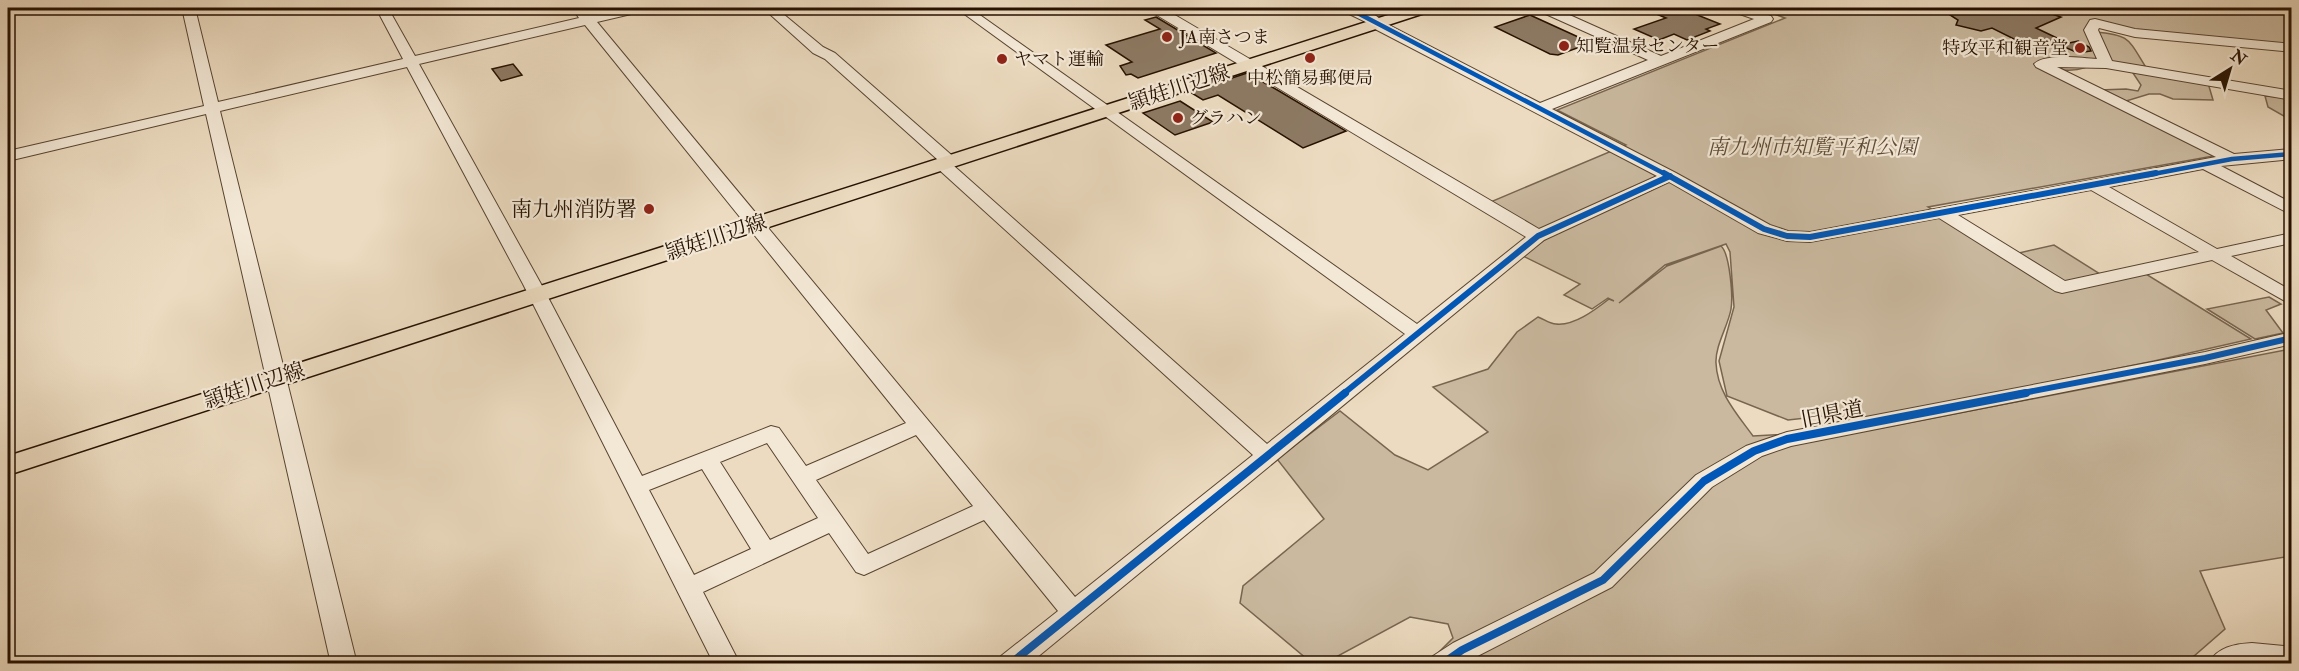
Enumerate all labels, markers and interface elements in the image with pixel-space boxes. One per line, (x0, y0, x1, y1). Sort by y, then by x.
place label: JA南さつま (1178, 26, 1270, 49)
marker: JA南さつま (1160, 30, 1174, 44)
place label: 知覧温泉センター (1576, 35, 1719, 58)
place label: 特攻平和観音堂 (1942, 37, 2068, 60)
marker: 知覧温泉センター (1557, 39, 1571, 53)
north arrow (2200, 39, 2260, 99)
marker: 特攻平和観音堂 (2073, 41, 2087, 55)
text: N (2226, 45, 2251, 71)
place label: ヤマト運輸 (1014, 48, 1104, 71)
marker: 中松簡易郵便局 (1303, 51, 1317, 65)
marker: ヤマト運輸 (995, 52, 1009, 66)
street label: 頴娃川辺線 (1125, 58, 1233, 117)
place label: 中松簡易郵便局 (1247, 67, 1373, 90)
place label: グラハン (1190, 107, 1262, 130)
marker: グラハン (1171, 111, 1185, 125)
park label: 南九州市知覧平和公園 (1707, 134, 1920, 161)
place label: 南九州消防署 (511, 196, 637, 223)
marker: 南九州消防署 (642, 202, 656, 216)
street label: 頴娃川辺線 (662, 208, 770, 267)
street label: 頴娃川辺線 (200, 356, 308, 415)
street label: 旧県道 (1799, 395, 1866, 434)

